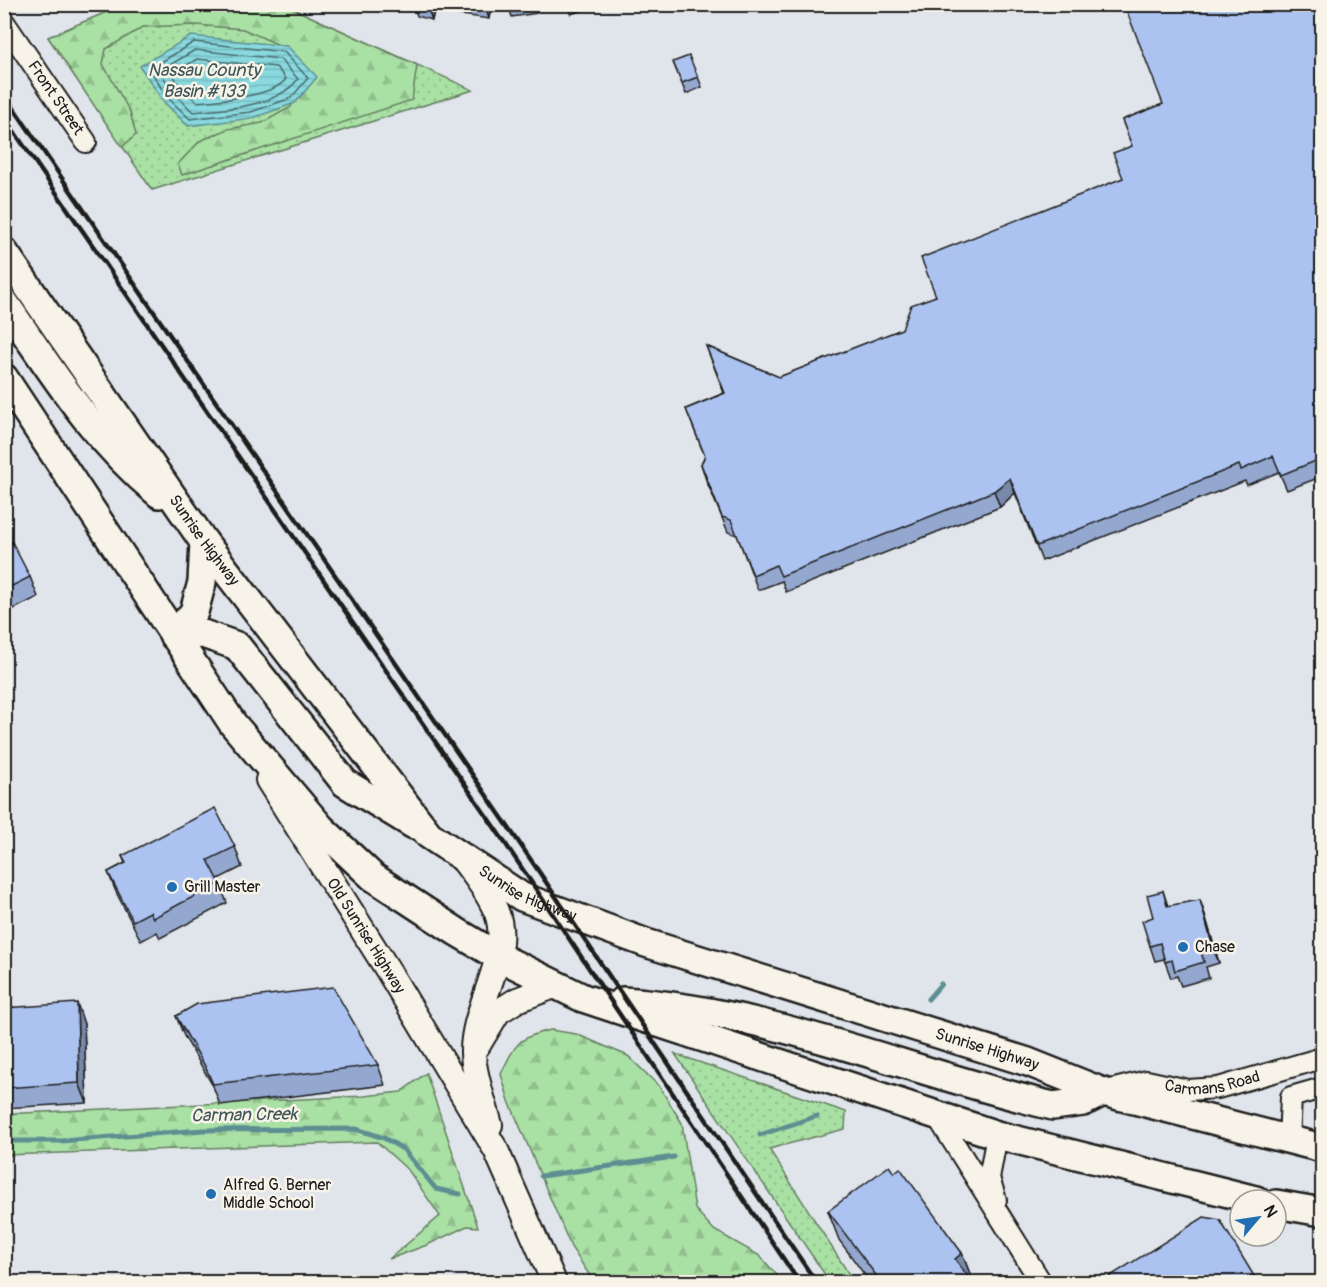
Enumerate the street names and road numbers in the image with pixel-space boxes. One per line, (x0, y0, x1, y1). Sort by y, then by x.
street label: Front Street (23, 57, 89, 139)
street label: Sunrise Highway (165, 491, 244, 590)
street label: Sunrise Highway (475, 861, 579, 926)
street label: Old Sunrise Highway (322, 874, 410, 997)
street label: Sunrise Highway (933, 1024, 1042, 1075)
street label: Carmans Road (1163, 1066, 1262, 1100)

